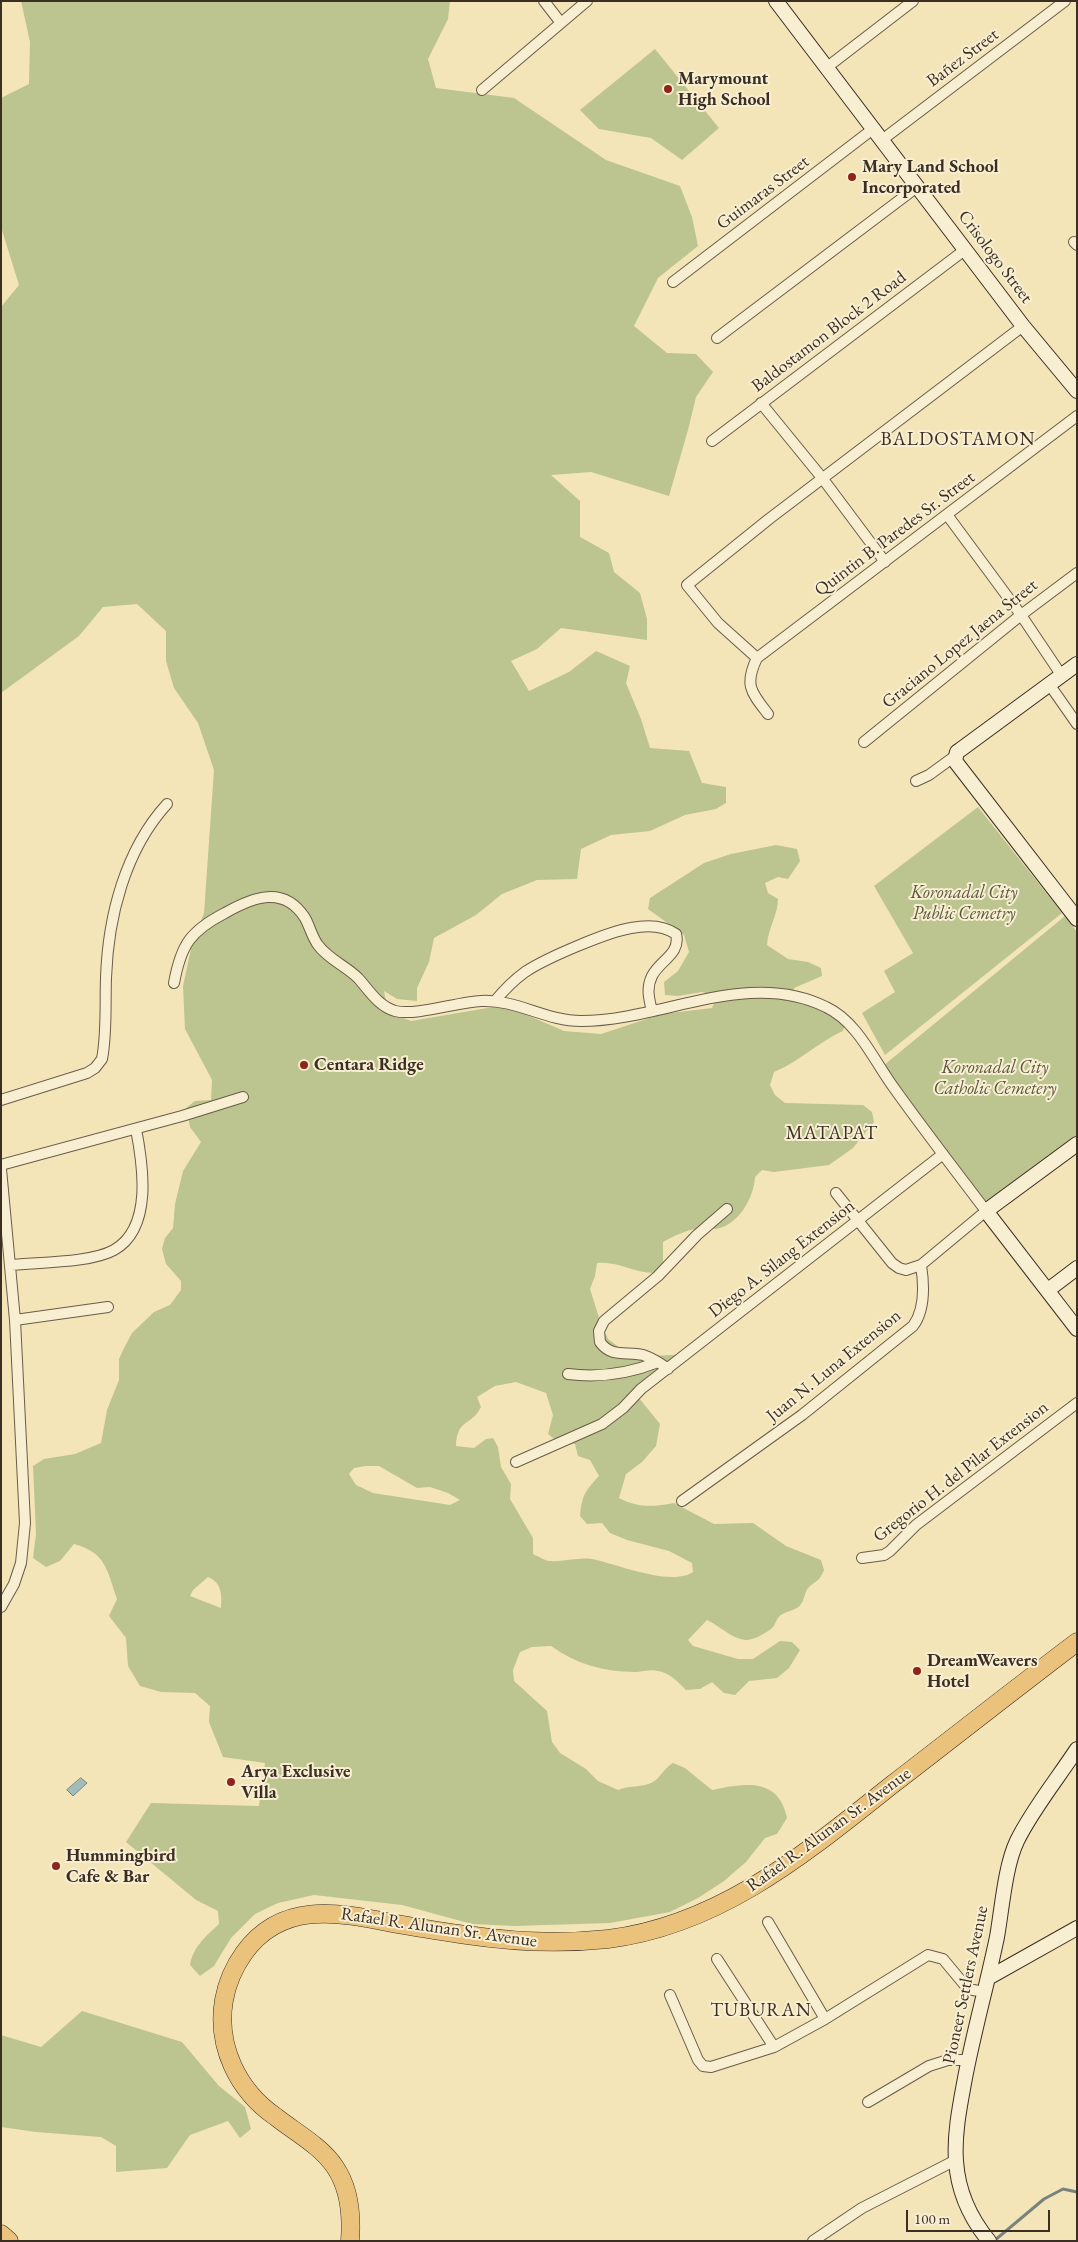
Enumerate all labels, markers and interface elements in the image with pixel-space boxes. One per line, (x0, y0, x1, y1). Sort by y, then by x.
street label: Bañez Street (923, 24, 1003, 92)
place label: Marymount High School (678, 68, 770, 110)
marker: Marymount High School (662, 83, 674, 95)
street label: Guimaras Street (712, 151, 814, 235)
place label: Mary Land School Incorporated (862, 156, 999, 198)
marker: Mary Land School Incorporated (846, 171, 858, 183)
street label: Crisologo Street (953, 206, 1037, 308)
street label: Baldostamon Block 2 Road (747, 267, 911, 397)
district label: BALDOSTAMON (879, 429, 1037, 451)
street label: Quintin B. Paredes Sr. Street (811, 467, 979, 601)
street label: Graciano Lopez Jaena Street (878, 575, 1042, 713)
park label: Koronadal City Public Cemetry (910, 882, 1018, 924)
place label: Centara Ridge (314, 1054, 424, 1076)
park label: Koronadal City Catholic Cemetery (933, 1057, 1057, 1100)
marker: Centara Ridge (298, 1059, 310, 1071)
district label: MATAPAT (785, 1123, 879, 1145)
street label: Diego A. Silang Extension (705, 1195, 859, 1323)
street label: Juan N. Luna Extension (762, 1305, 906, 1427)
street label: Gregorio H. del Pilar Extension (869, 1397, 1053, 1547)
place label: DreamWeavers Hotel (927, 1650, 1037, 1692)
marker: DreamWeavers Hotel (911, 1665, 923, 1677)
place label: Arya Exclusive Villa (241, 1761, 351, 1804)
street label: Rafael R. Alunan Sr. Avenue (743, 1763, 915, 1897)
marker: Arya Exclusive Villa (225, 1776, 237, 1788)
place label: Hummingbird Cafe & Bar (66, 1845, 176, 1888)
marker: Hummingbird Cafe & Bar (50, 1860, 62, 1872)
street label: Rafael R. Alunan Sr. Avenue (340, 1904, 538, 1952)
street label: Pioneer Settlers Avenue (939, 1904, 993, 2066)
district label: TUBURAN (709, 2000, 813, 2022)
scale bar (908, 2200, 1052, 2232)
text: 100 m (914, 2209, 950, 2228)

